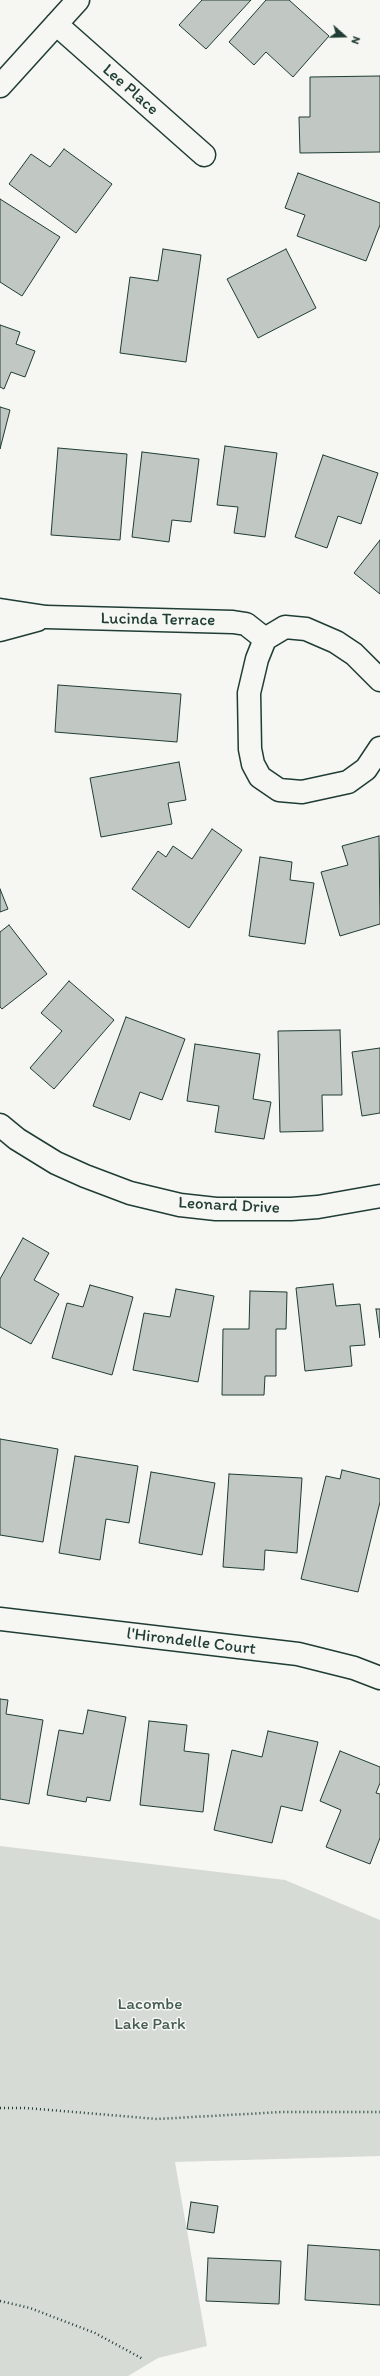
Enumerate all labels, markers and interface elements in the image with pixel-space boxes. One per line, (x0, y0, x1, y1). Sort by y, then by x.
north arrow (324, 16, 364, 56)
text: N (348, 35, 363, 46)
street label: Lee Place (98, 60, 162, 120)
street label: Lucinda Terrace (100, 609, 216, 631)
street label: Leonard Drive (178, 1193, 280, 1219)
street label: l'Hirondelle Court (125, 1624, 257, 1660)
park label: Lacombe Lake Park (114, 1995, 186, 2035)

